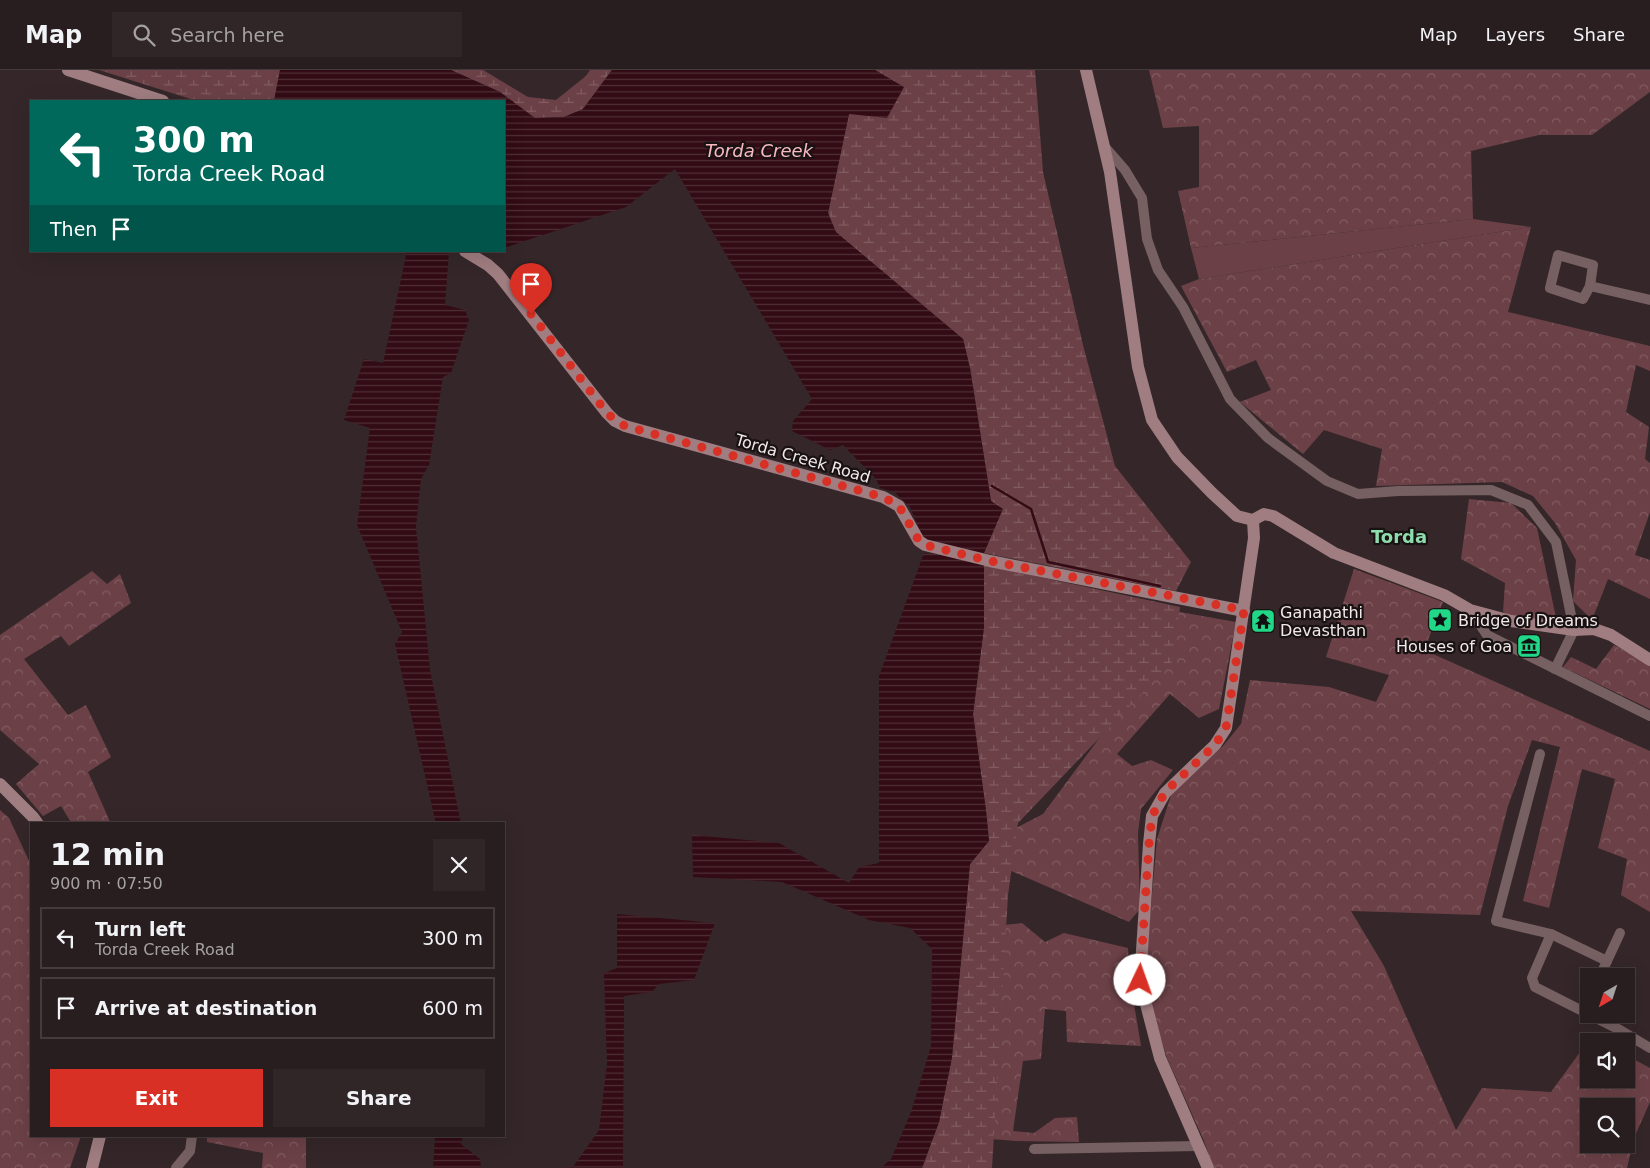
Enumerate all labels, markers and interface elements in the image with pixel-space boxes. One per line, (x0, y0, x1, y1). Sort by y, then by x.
search box (112, 12, 462, 57)
text: Map (25, 21, 82, 49)
icon: search (130, 21, 158, 49)
text: Search here (170, 24, 284, 46)
text: Map (1419, 24, 1457, 45)
text: Layers (1485, 24, 1545, 45)
text: Share (1573, 24, 1625, 45)
icon: left (50, 120, 115, 185)
text: 300 m (133, 120, 255, 160)
water label: Torda Creek (705, 140, 815, 161)
text: Torda Creek Road (133, 161, 325, 186)
icon: arrive (107, 215, 135, 243)
text: Then (50, 218, 97, 240)
pin (510, 263, 552, 314)
icon: arrive (517, 270, 545, 298)
street label: Torda Creek Road (732, 430, 873, 487)
district label: Torda (1371, 526, 1427, 547)
place label: Ganapathi Devasthan (1280, 603, 1366, 640)
place icon: Bridge of Dreams (1427, 607, 1453, 633)
temple icon: Ganapathi Devasthan (1250, 608, 1276, 634)
place label: Bridge of Dreams (1458, 611, 1598, 630)
museum icon: Houses of Goa (1516, 633, 1542, 659)
place label: Houses of Goa (1396, 637, 1512, 656)
text: 12 min (50, 837, 165, 872)
button: close (433, 839, 485, 891)
text: 900 m · 07:50 (50, 874, 163, 893)
text: Turn left (95, 918, 186, 940)
icon: left (52, 924, 80, 952)
text: 300 m (422, 927, 483, 949)
text: Torda Creek Road (95, 940, 235, 959)
position arrow (1113, 953, 1165, 1005)
north arrow (1580, 968, 1635, 1022)
map controls (1580, 968, 1635, 1153)
icon: arrive (52, 994, 80, 1022)
text: Arrive at destination (95, 997, 317, 1019)
text: 600 m (422, 997, 483, 1019)
button: sound (1580, 1033, 1635, 1088)
button: Exit (50, 1069, 263, 1127)
button: Share (273, 1069, 485, 1127)
button: search (1580, 1098, 1635, 1153)

